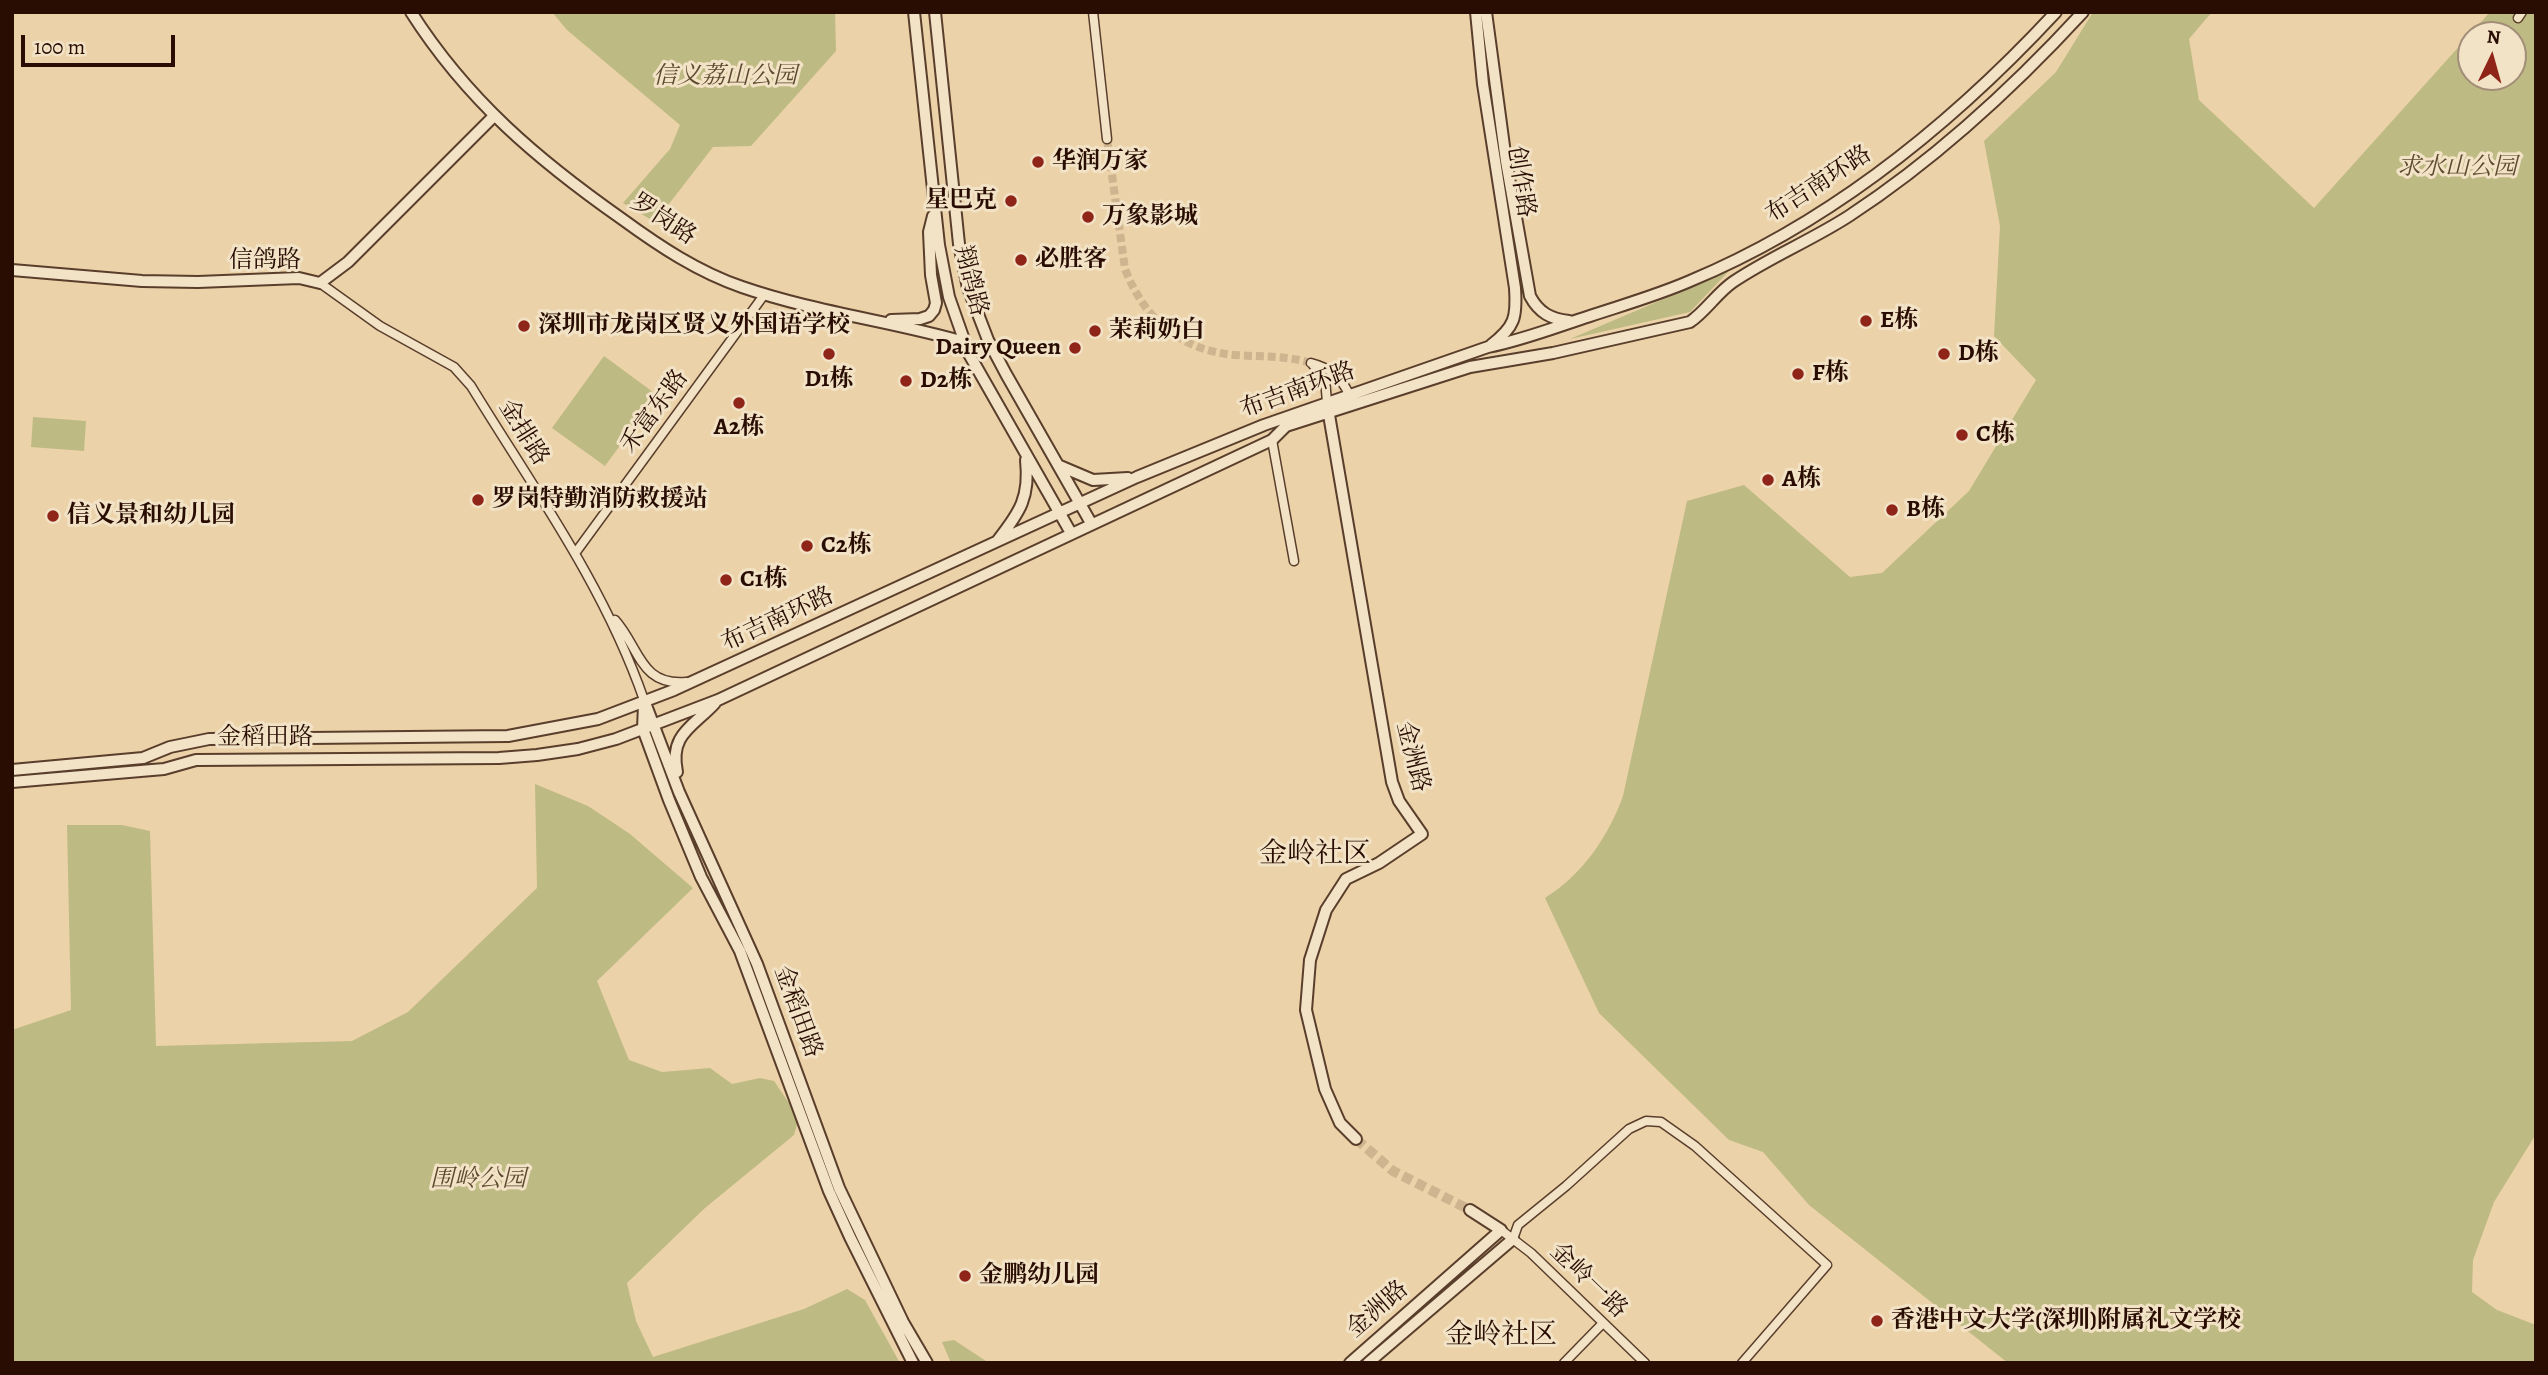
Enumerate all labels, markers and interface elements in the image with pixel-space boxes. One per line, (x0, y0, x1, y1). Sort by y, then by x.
scale bar (24, 21, 178, 65)
north arrow (2457, 21, 2527, 91)
text: N (2486, 24, 2502, 51)
text: 100 m (34, 33, 85, 61)
park label: 信义荔山公园 (653, 63, 797, 91)
street label: 布吉南环路 (1761, 140, 1877, 230)
street label: 创作路 (1500, 144, 1540, 220)
place label: 华润万家 (1052, 148, 1148, 176)
marker: 华润万家 (1030, 154, 1046, 170)
park label: 求水山公园 (2397, 154, 2517, 182)
place label: 星巴克 (925, 187, 997, 215)
street label: 罗岗路 (625, 188, 701, 252)
marker: 星巴克 (1003, 193, 1019, 209)
place label: 万象影城 (1102, 203, 1198, 231)
marker: 万象影城 (1080, 209, 1096, 225)
street label: 翔鸽路 (947, 243, 993, 319)
place label: 必胜客 (1035, 246, 1107, 274)
street label: 信鸽路 (229, 247, 301, 275)
marker: 必胜客 (1013, 252, 1029, 268)
place label: E栋 (1880, 307, 1918, 335)
place label: 深圳市龙岗区贤义外国语学校 (538, 312, 850, 340)
marker: E栋 (1858, 313, 1874, 329)
place label: 茉莉奶白 (1109, 317, 1205, 345)
marker: 深圳市龙岗区贤义外国语学校 (516, 318, 532, 334)
marker: 茉莉奶白 (1087, 323, 1103, 339)
place label: Dairy Queen (935, 334, 1061, 362)
marker: Dairy Queen (1067, 340, 1083, 356)
place label: D栋 (1958, 340, 1999, 368)
marker: D1栋 (821, 346, 837, 362)
marker: D栋 (1936, 346, 1952, 362)
street label: 布吉南环路 (1237, 357, 1359, 425)
place label: F栋 (1812, 360, 1849, 388)
street label: 禾富东路 (615, 365, 695, 459)
place label: D1栋 (804, 366, 854, 394)
marker: F栋 (1790, 366, 1806, 382)
place label: D2栋 (920, 367, 972, 395)
marker: D2栋 (898, 373, 914, 389)
street label: 金排路 (492, 395, 554, 471)
marker: A2栋 (731, 395, 747, 411)
place label: A2栋 (714, 414, 764, 442)
place label: C栋 (1976, 421, 2015, 449)
marker: C栋 (1954, 427, 1970, 443)
place label: A栋 (1782, 466, 1821, 494)
marker: A栋 (1760, 472, 1776, 488)
place label: 罗岗特勤消防救援站 (492, 486, 708, 514)
marker: 罗岗特勤消防救援站 (470, 492, 486, 508)
place label: B栋 (1906, 496, 1945, 524)
place label: 信义景和幼儿园 (67, 502, 235, 530)
marker: B栋 (1884, 502, 1900, 518)
marker: 信义景和幼儿园 (45, 508, 61, 524)
place label: C2栋 (821, 532, 871, 560)
marker: C2栋 (799, 538, 815, 554)
place label: C1栋 (740, 566, 787, 594)
marker: C1栋 (718, 572, 734, 588)
street label: 布吉南环路 (718, 582, 838, 658)
street label: 金洲路 (1389, 719, 1435, 795)
street label: 金稻田路 (217, 724, 313, 752)
district label: 金岭社区 (1259, 838, 1371, 872)
street label: 金稻田路 (767, 962, 827, 1062)
park label: 围岭公园 (430, 1166, 526, 1194)
street label: 金岭一路 (1543, 1237, 1633, 1325)
place label: 金鹏幼儿园 (979, 1262, 1099, 1290)
marker: 金鹏幼儿园 (957, 1268, 973, 1284)
street label: 金洲路 (1341, 1276, 1415, 1344)
place label: 香港中文大学(深圳)附属礼文学校 (1891, 1307, 2241, 1335)
marker: 香港中文大学(深圳)附属礼文学校 (1869, 1313, 1885, 1329)
district label: 金岭社区 (1445, 1319, 1557, 1353)

